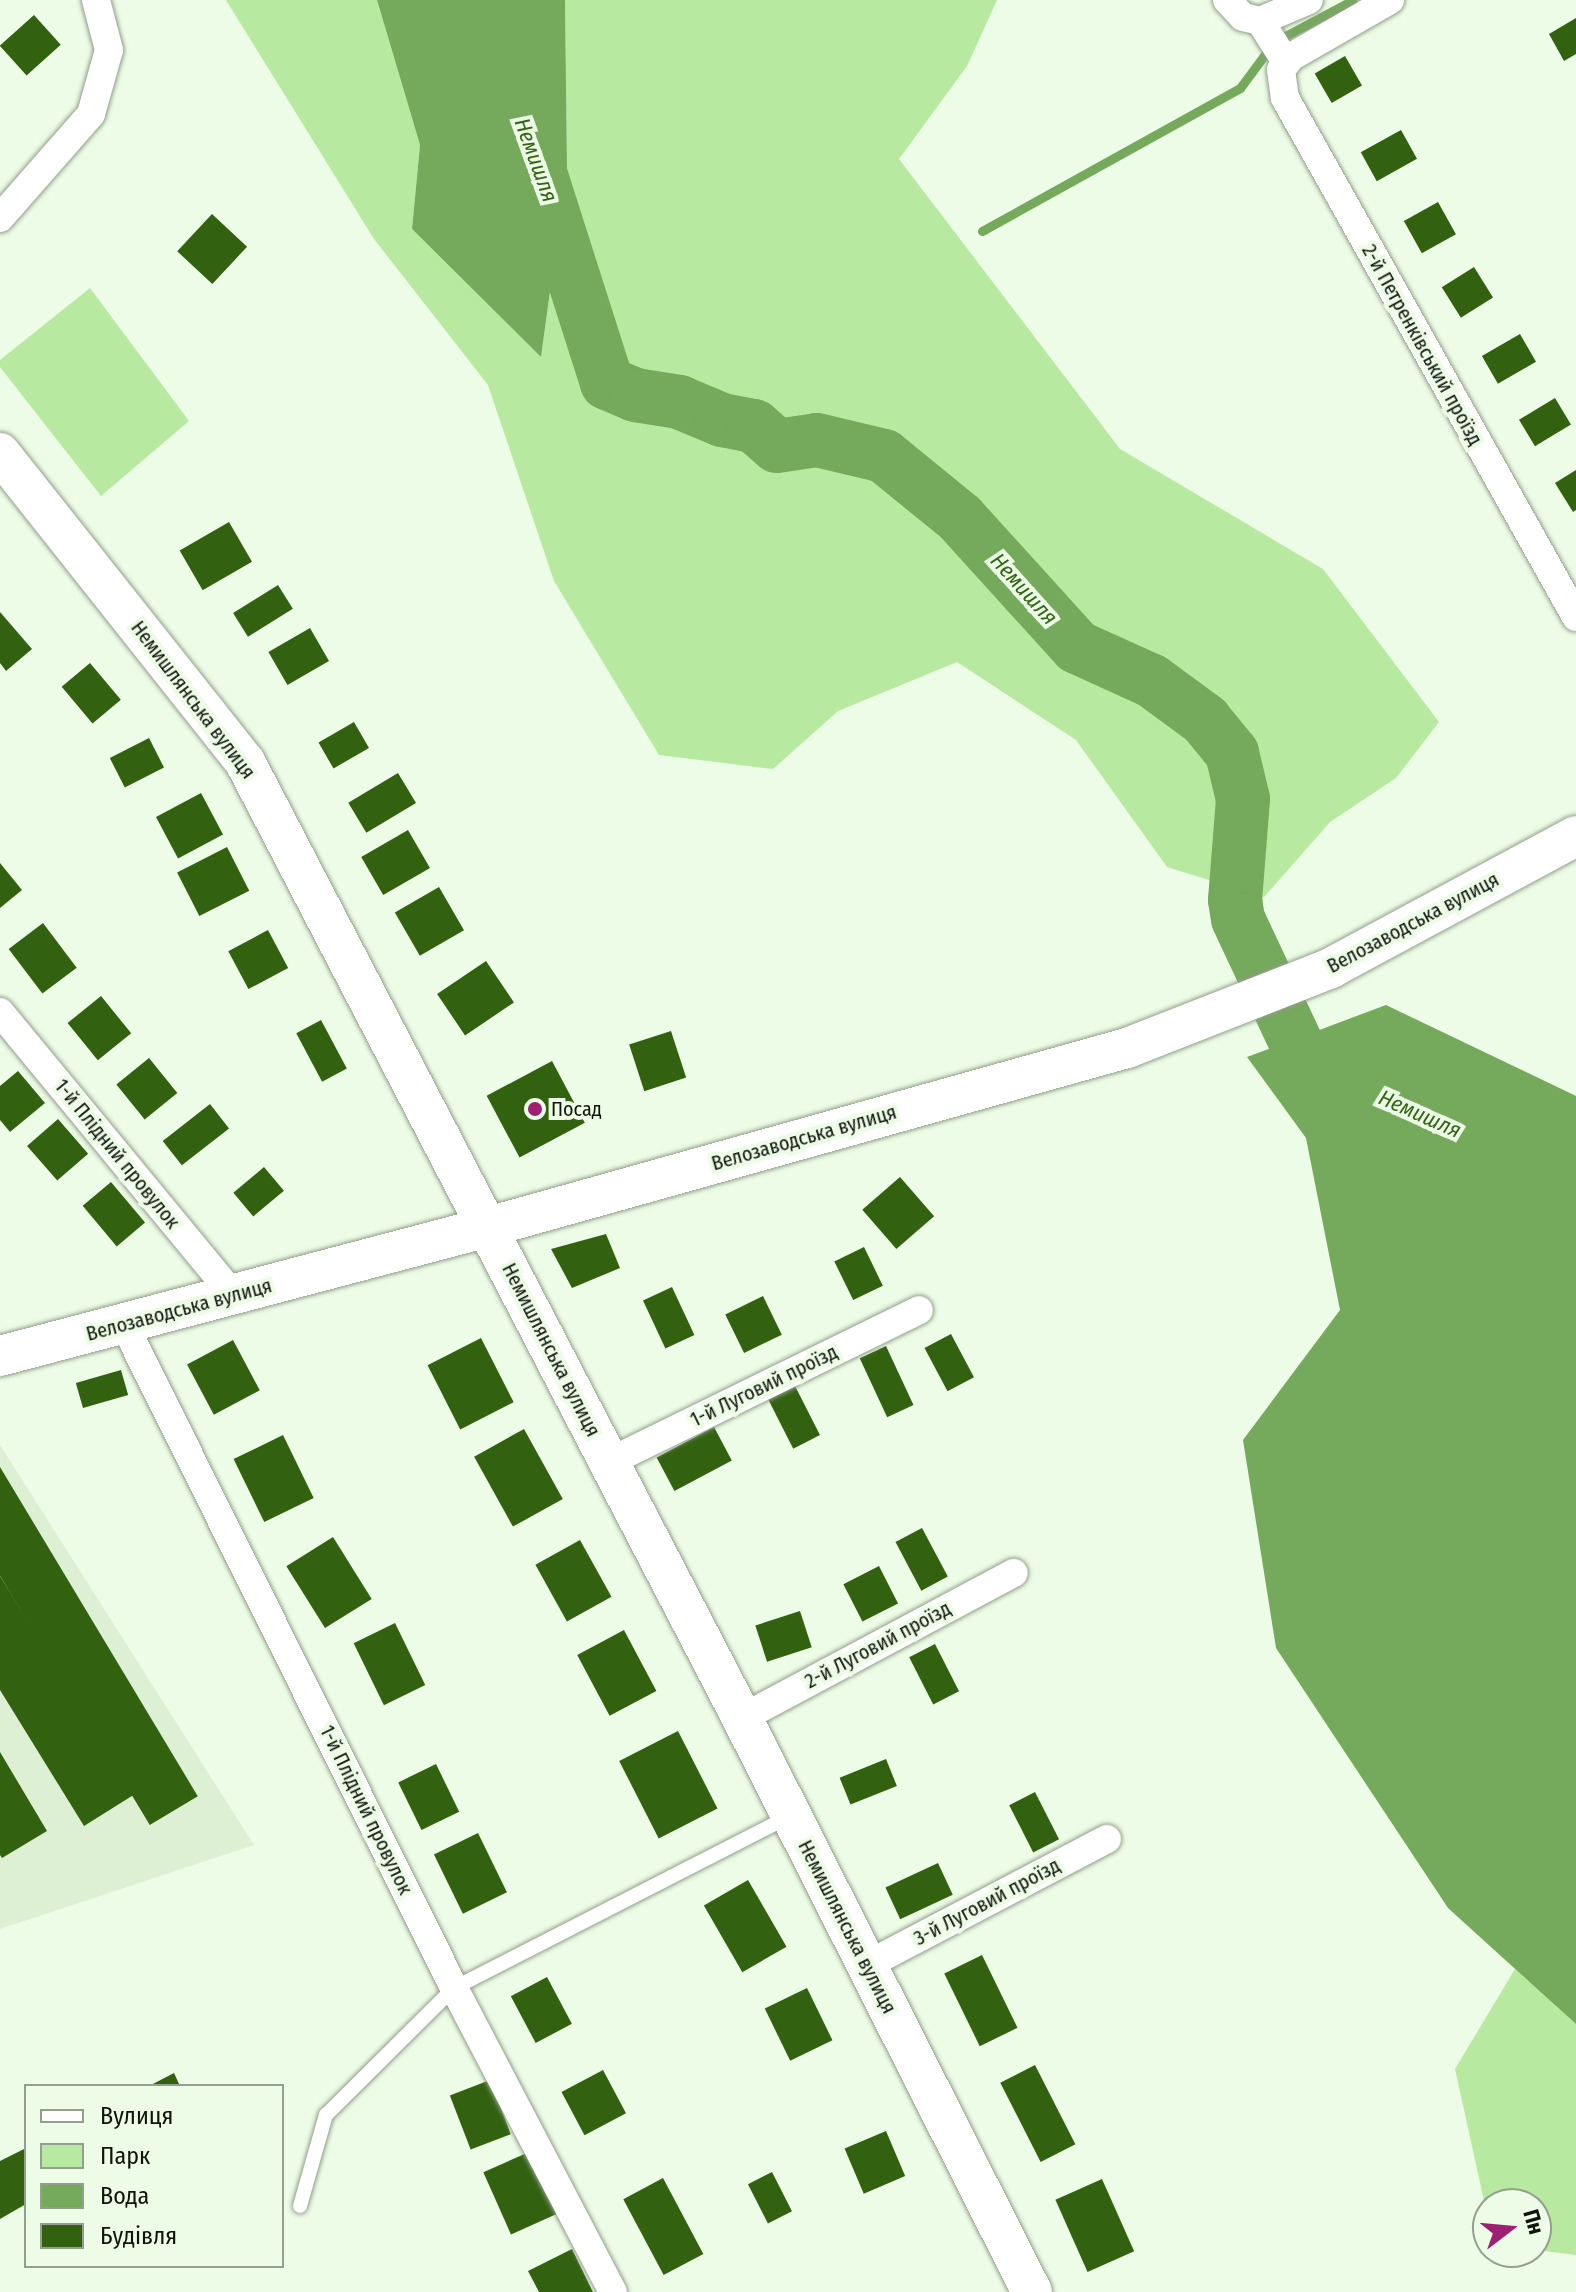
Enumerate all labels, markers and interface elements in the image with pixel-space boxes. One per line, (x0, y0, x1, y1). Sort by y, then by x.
water label: Немишля (509, 114, 563, 206)
street label: 2-й Петренківський проїзд (1357, 240, 1487, 450)
water label: Немишля (985, 548, 1063, 630)
street label: Немишлянська вулиця (126, 616, 260, 784)
street label: Велозаводська вулиця (1323, 868, 1503, 978)
street label: 1-й Плідний провулок (49, 1074, 185, 1234)
water label: Немишля (1375, 1084, 1465, 1144)
place label: Посад (551, 1097, 602, 1121)
marker: Посад (526, 1100, 544, 1118)
street label: Велозаводська вулиця (709, 1100, 899, 1176)
street label: Немишлянська вулиця (497, 1259, 605, 1441)
street label: Велозаводська вулиця (84, 1274, 274, 1346)
street label: 1-й Луговий проїзд (686, 1340, 842, 1432)
street label: 2-й Луговий проїзд (801, 1596, 955, 1694)
street label: 1-й Плідний провулок (315, 1721, 417, 1899)
street label: Немишлянська вулиця (793, 1836, 901, 2018)
street label: 3-й Луговий проїзд (910, 1853, 1064, 1951)
legend (24, 2084, 284, 2268)
text: Вулиця (100, 2102, 173, 2130)
text: Парк (100, 2142, 150, 2170)
text: Вода (100, 2182, 149, 2210)
north arrow (1472, 2188, 1552, 2268)
text: Пн (1517, 2206, 1550, 2237)
text: Будівля (100, 2222, 177, 2250)

